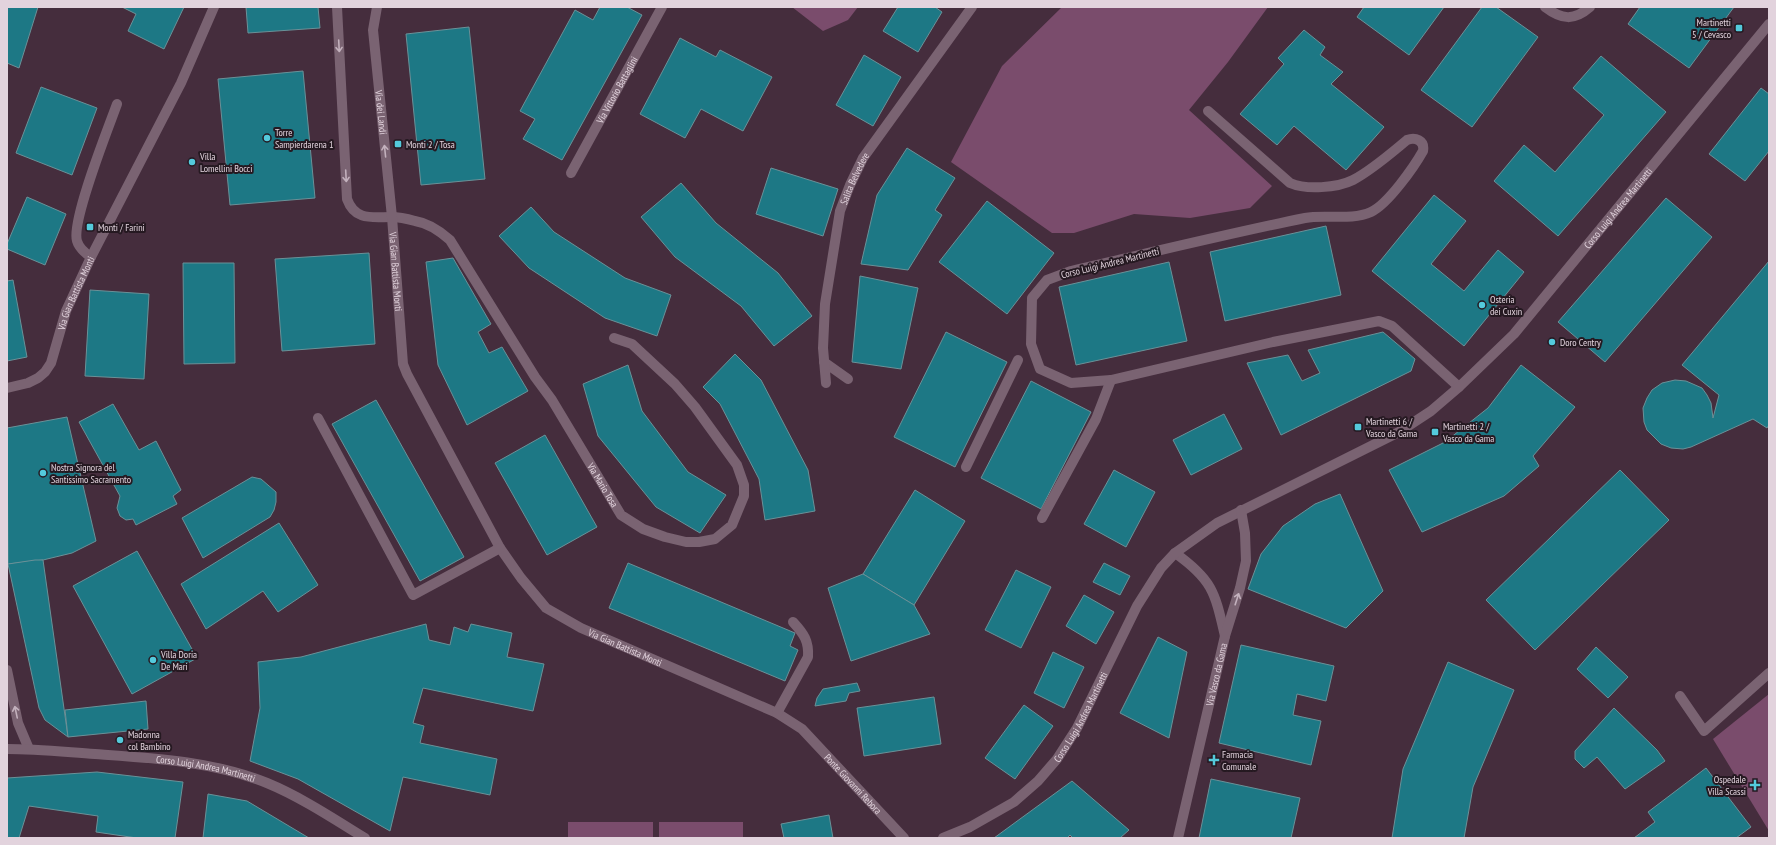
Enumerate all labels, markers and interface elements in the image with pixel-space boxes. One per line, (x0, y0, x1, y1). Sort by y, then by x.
place label: Martinetti 5 / Cevasco (1692, 16, 1731, 41)
marker: Martinetti 5 / Cevasco (1734, 23, 1744, 33)
one-way arrow (335, 39, 343, 52)
street label: Via Vittorio Battaglini (593, 54, 640, 126)
street label: Via dei Landi (373, 88, 390, 135)
place label: Torre Sampierdarena 1 (275, 126, 333, 151)
marker: Torre Sampierdarena 1 (262, 133, 272, 143)
place label: Monti 2 / Tosa (406, 138, 455, 151)
marker: Monti 2 / Tosa (393, 139, 403, 149)
one-way arrow (381, 145, 389, 158)
street label: Salita Belvedere (837, 149, 872, 206)
place label: Villa Lomellini Bocci (199, 150, 252, 175)
marker: Villa Lomellini Bocci (187, 157, 197, 167)
street label: Corso Luigi Andrea Martinetti (1581, 165, 1655, 251)
one-way arrow (342, 169, 350, 182)
place label: Monti / Farini (98, 221, 145, 234)
marker: Monti / Farini (85, 222, 95, 232)
street label: Via Gian Battista Monti (387, 231, 406, 312)
street label: Corso Luigi Andrea Martinetti (1059, 244, 1161, 282)
street label: Via Gian Battista Monti (54, 254, 97, 333)
place label: Osteria dei Cuxin (1490, 293, 1522, 318)
marker: Osteria dei Cuxin (1477, 300, 1487, 310)
place label: Doro Centry (1560, 336, 1601, 349)
marker: Doro Centry (1547, 337, 1557, 347)
place label: Martinetti 6 / Vasco da Gama (1365, 415, 1417, 440)
place label: Martinetti 2 / Vasco da Gama (1442, 420, 1494, 445)
marker: Martinetti 6 / Vasco da Gama (1353, 422, 1363, 432)
marker: Martinetti 2 / Vasco da Gama (1430, 427, 1440, 437)
street label: Via Mario Tosa (584, 459, 621, 510)
place label: Nostra Signora del Santissimo Sacramento (51, 461, 131, 486)
marker: Nostra Signora del Santissimo Sacramento (38, 468, 48, 478)
one-way arrow (1234, 593, 1241, 606)
street label: Via Gian Battista Monti (585, 625, 664, 669)
street label: Via Vasco da Gama (1202, 642, 1230, 708)
place label: Villa Doria De Mari (160, 648, 197, 673)
marker: Villa Doria De Mari (148, 655, 158, 665)
street label: Corso Luigi Andrea Martinetti (1051, 670, 1110, 765)
one-way arrow (11, 706, 19, 719)
place label: Madonna col Bambino (128, 728, 171, 753)
marker: Madonna col Bambino (115, 735, 125, 745)
place label: Farmacia Comunale (1222, 748, 1256, 773)
street label: Ponte Giovanni Rebora (822, 751, 885, 817)
street label: Corso Luigi Andrea Martinetti (155, 752, 257, 785)
marker: Farmacia Comunale (1209, 755, 1219, 765)
place label: Ospedale Villa Scassi (1707, 773, 1746, 798)
marker: Ospedale Villa Scassi (1749, 779, 1761, 791)

